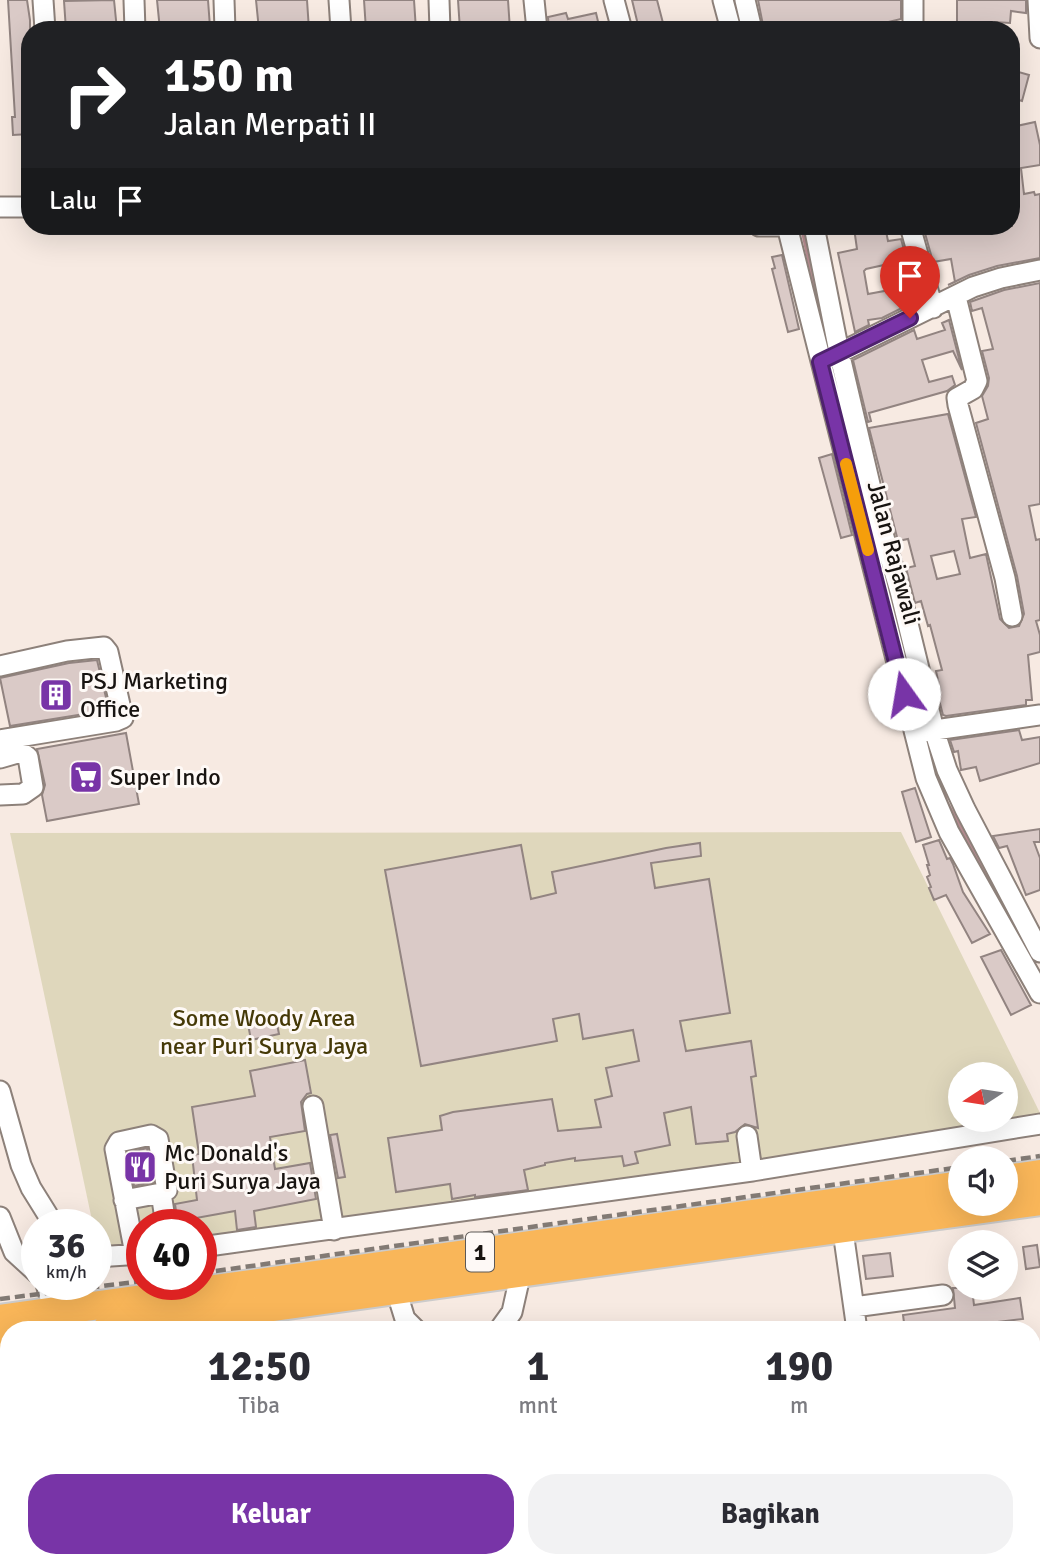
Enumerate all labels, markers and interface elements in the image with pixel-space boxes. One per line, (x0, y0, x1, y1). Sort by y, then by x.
text: 150 m (164, 45, 294, 105)
icon: right (49, 49, 140, 140)
text: Jalan Merpati II (164, 105, 376, 144)
icon: arrive (111, 182, 149, 220)
text: Lalu (49, 185, 97, 217)
pin (880, 246, 940, 318)
icon: arrive (891, 257, 929, 295)
street label: Jalan Rajawali (860, 478, 928, 628)
position arrow (867, 657, 941, 731)
place label: PSJ Marketing Office (80, 666, 228, 724)
building icon: PSJ Marketing Office (37, 676, 75, 714)
supermarket icon: Super Indo (67, 758, 105, 796)
place label: Super Indo (110, 762, 221, 792)
park label: Some Woody Area near Puri Surya Jaya (160, 1003, 368, 1061)
north arrow (948, 1062, 1018, 1132)
map controls (948, 1062, 1018, 1300)
place label: Mc Donald's Puri Surya Jaya (164, 1138, 321, 1196)
button: sound (948, 1146, 1018, 1216)
restaurant icon: Mc Donald's Puri Surya Jaya (121, 1148, 159, 1186)
speed limit sign: 40 (126, 1209, 217, 1300)
text: 36 (48, 1224, 85, 1267)
button: layers (948, 1230, 1018, 1300)
road number: 1 (466, 1232, 494, 1272)
text: km/h (46, 1261, 87, 1283)
text: 12:50 (208, 1341, 311, 1392)
text: 1 (527, 1341, 549, 1392)
text: 190 (765, 1341, 833, 1392)
text: Tiba (239, 1391, 280, 1420)
text: mnt (519, 1391, 557, 1420)
text: m (790, 1391, 808, 1420)
button: Keluar (28, 1474, 514, 1554)
button: Bagikan (528, 1474, 1013, 1554)

